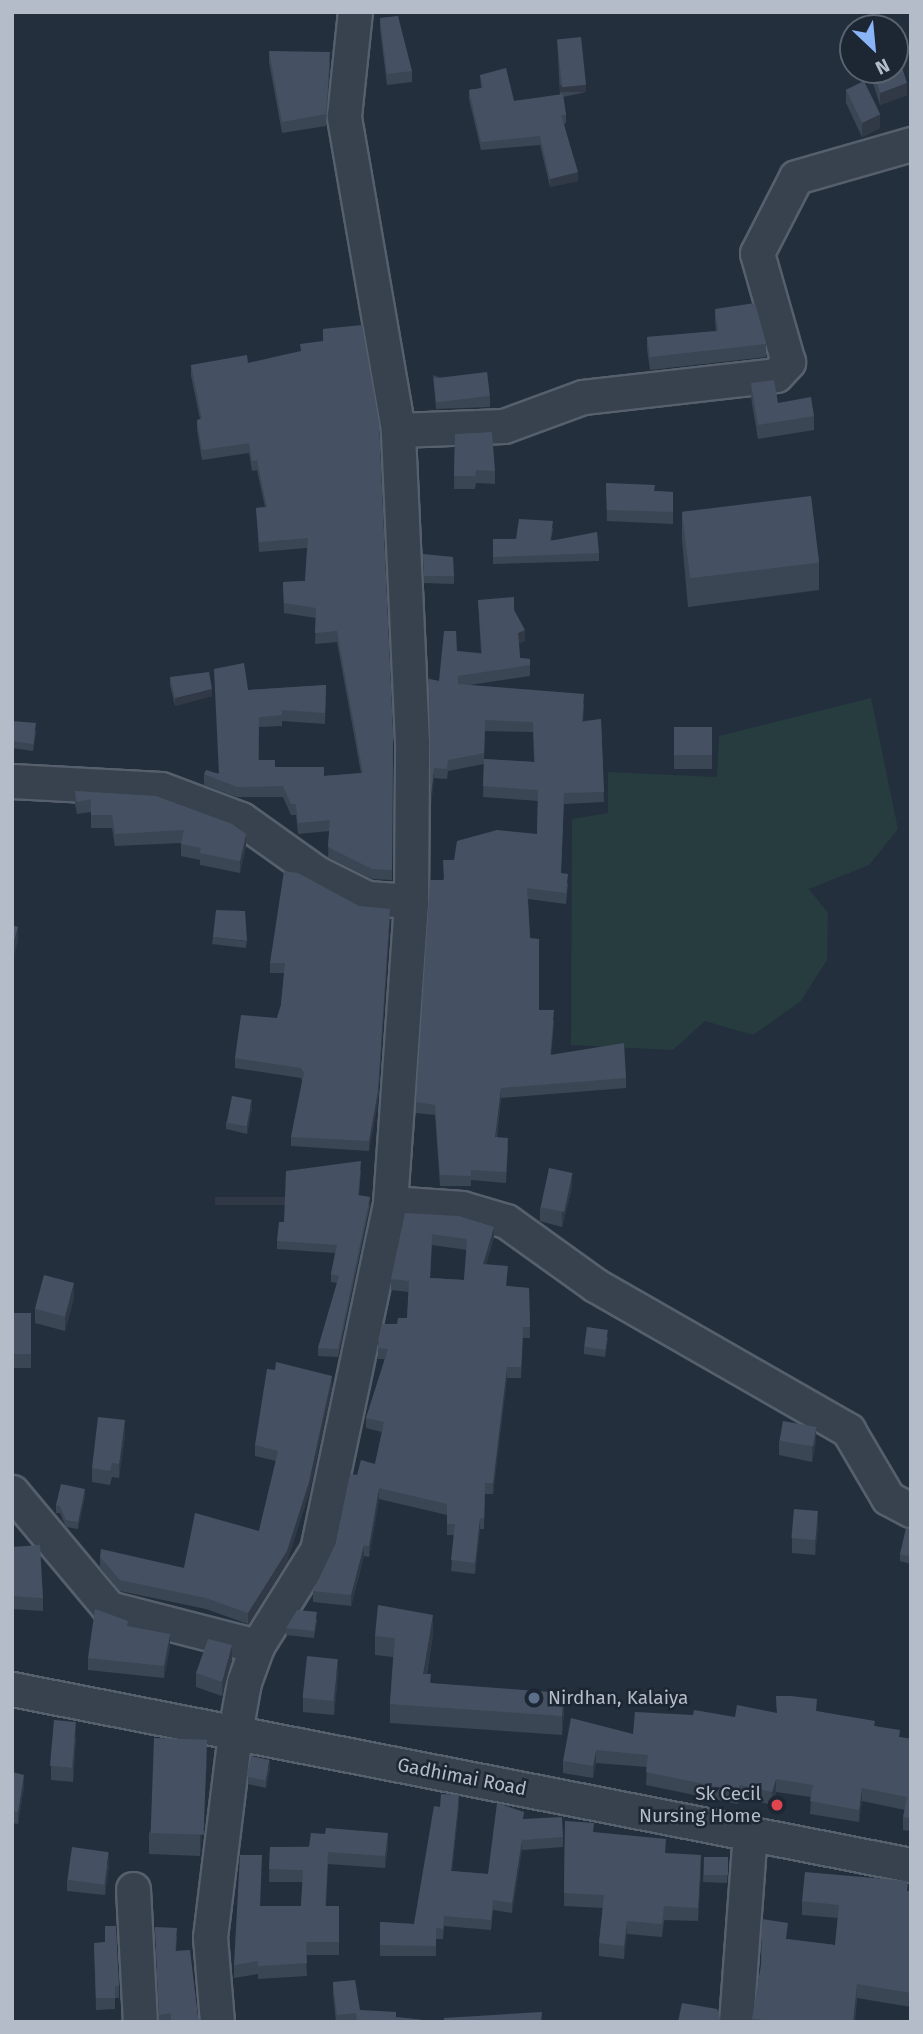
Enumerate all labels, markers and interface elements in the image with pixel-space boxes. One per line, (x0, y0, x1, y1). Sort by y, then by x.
north arrow (839, 14, 909, 84)
text: N (872, 53, 893, 80)
place label: Nirdhan, Kalaiya (548, 1687, 688, 1709)
marker: Nirdhan, Kalaiya (526, 1690, 542, 1706)
street label: Gadhimai Road (396, 1753, 528, 1801)
place label: Sk Cecil Nursing Home (639, 1783, 761, 1827)
marker: Sk Cecil Nursing Home (767, 1795, 787, 1815)

